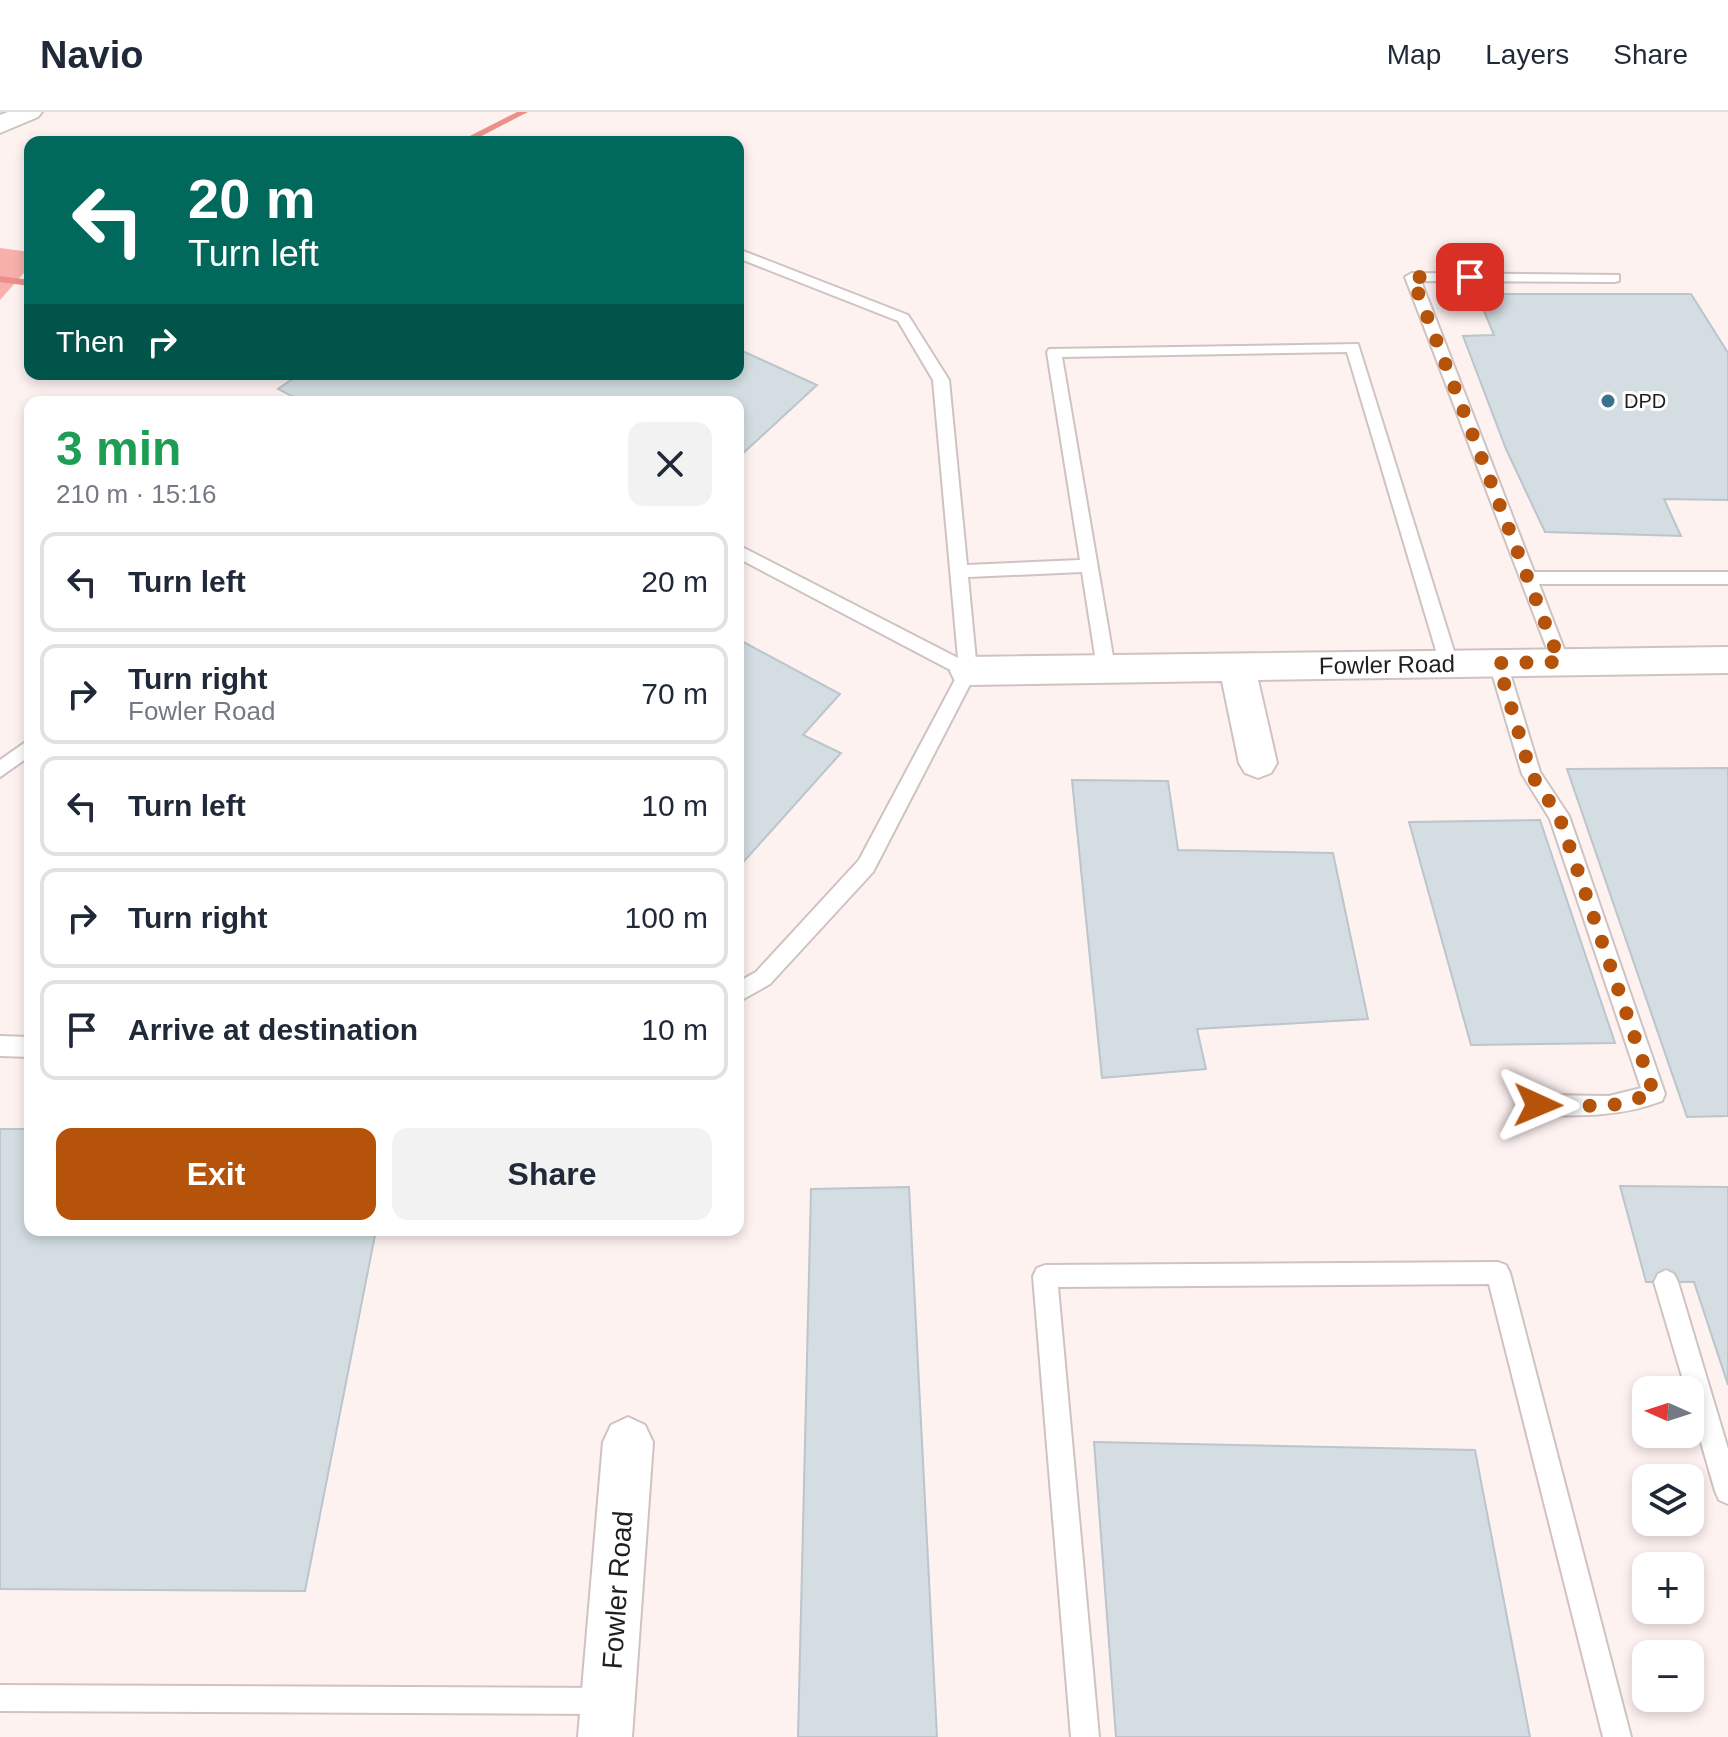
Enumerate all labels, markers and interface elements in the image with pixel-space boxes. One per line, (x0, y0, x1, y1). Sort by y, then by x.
text: Navio (40, 34, 143, 76)
text: Map (1387, 39, 1441, 70)
text: Layers (1485, 39, 1569, 70)
text: Share (1613, 39, 1688, 70)
text: 20 m (188, 167, 316, 230)
icon: left (56, 168, 160, 272)
text: Turn left (188, 233, 319, 274)
pin (1436, 243, 1504, 311)
icon: arrive (1448, 255, 1492, 299)
icon: right (140, 320, 184, 364)
text: Then (56, 325, 124, 358)
place label: DPD (1624, 390, 1666, 412)
marker: DPD (1599, 392, 1617, 410)
text: 3 min (56, 422, 181, 475)
button: close (628, 422, 712, 506)
text: 210 m · 15:16 (56, 479, 216, 509)
icon: left (60, 560, 104, 604)
text: Turn left (128, 565, 246, 598)
text: 20 m (641, 565, 708, 598)
street label: Fowler Road (1319, 650, 1455, 679)
text: Turn right (128, 662, 267, 695)
icon: right (60, 672, 104, 716)
text: 70 m (641, 677, 708, 710)
text: Fowler Road (128, 696, 275, 726)
icon: left (60, 784, 104, 828)
text: Turn left (128, 789, 246, 822)
text: 10 m (641, 789, 708, 822)
icon: right (60, 896, 104, 940)
text: Turn right (128, 901, 267, 934)
text: 100 m (625, 901, 708, 934)
icon: arrive (60, 1008, 104, 1052)
text: Arrive at destination (128, 1013, 418, 1046)
text: 10 m (641, 1013, 708, 1046)
position arrow (1496, 1063, 1580, 1147)
button: Exit (56, 1128, 376, 1220)
button: Share (392, 1128, 712, 1220)
north arrow (1632, 1376, 1704, 1448)
map controls (1632, 1376, 1704, 1712)
button: layers (1632, 1464, 1704, 1536)
street label: Fowler Road (597, 1510, 638, 1670)
button: + (1632, 1552, 1704, 1624)
button: − (1632, 1640, 1704, 1712)

